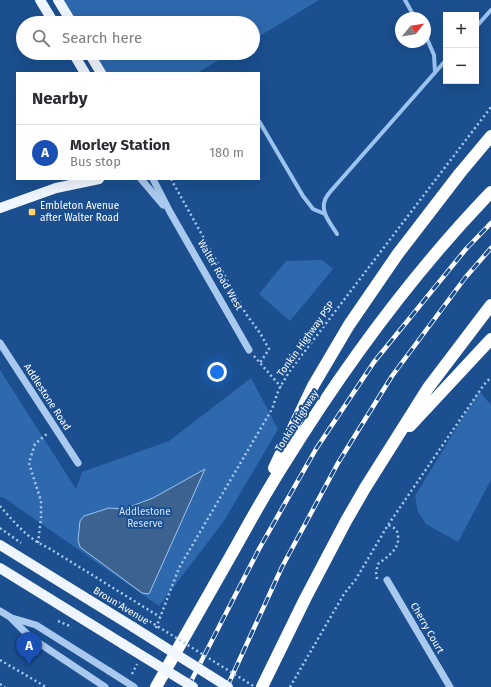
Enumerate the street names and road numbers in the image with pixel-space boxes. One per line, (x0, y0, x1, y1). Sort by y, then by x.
street label: Walter Road West (195, 238, 245, 313)
street label: Tonkin Highway PSP (275, 299, 337, 379)
street label: Addlestone Road (21, 361, 73, 433)
street label: Tonkin Highway (273, 388, 321, 454)
street label: Broun Avenue (91, 585, 151, 627)
street label: Cherry Court (408, 600, 447, 656)

